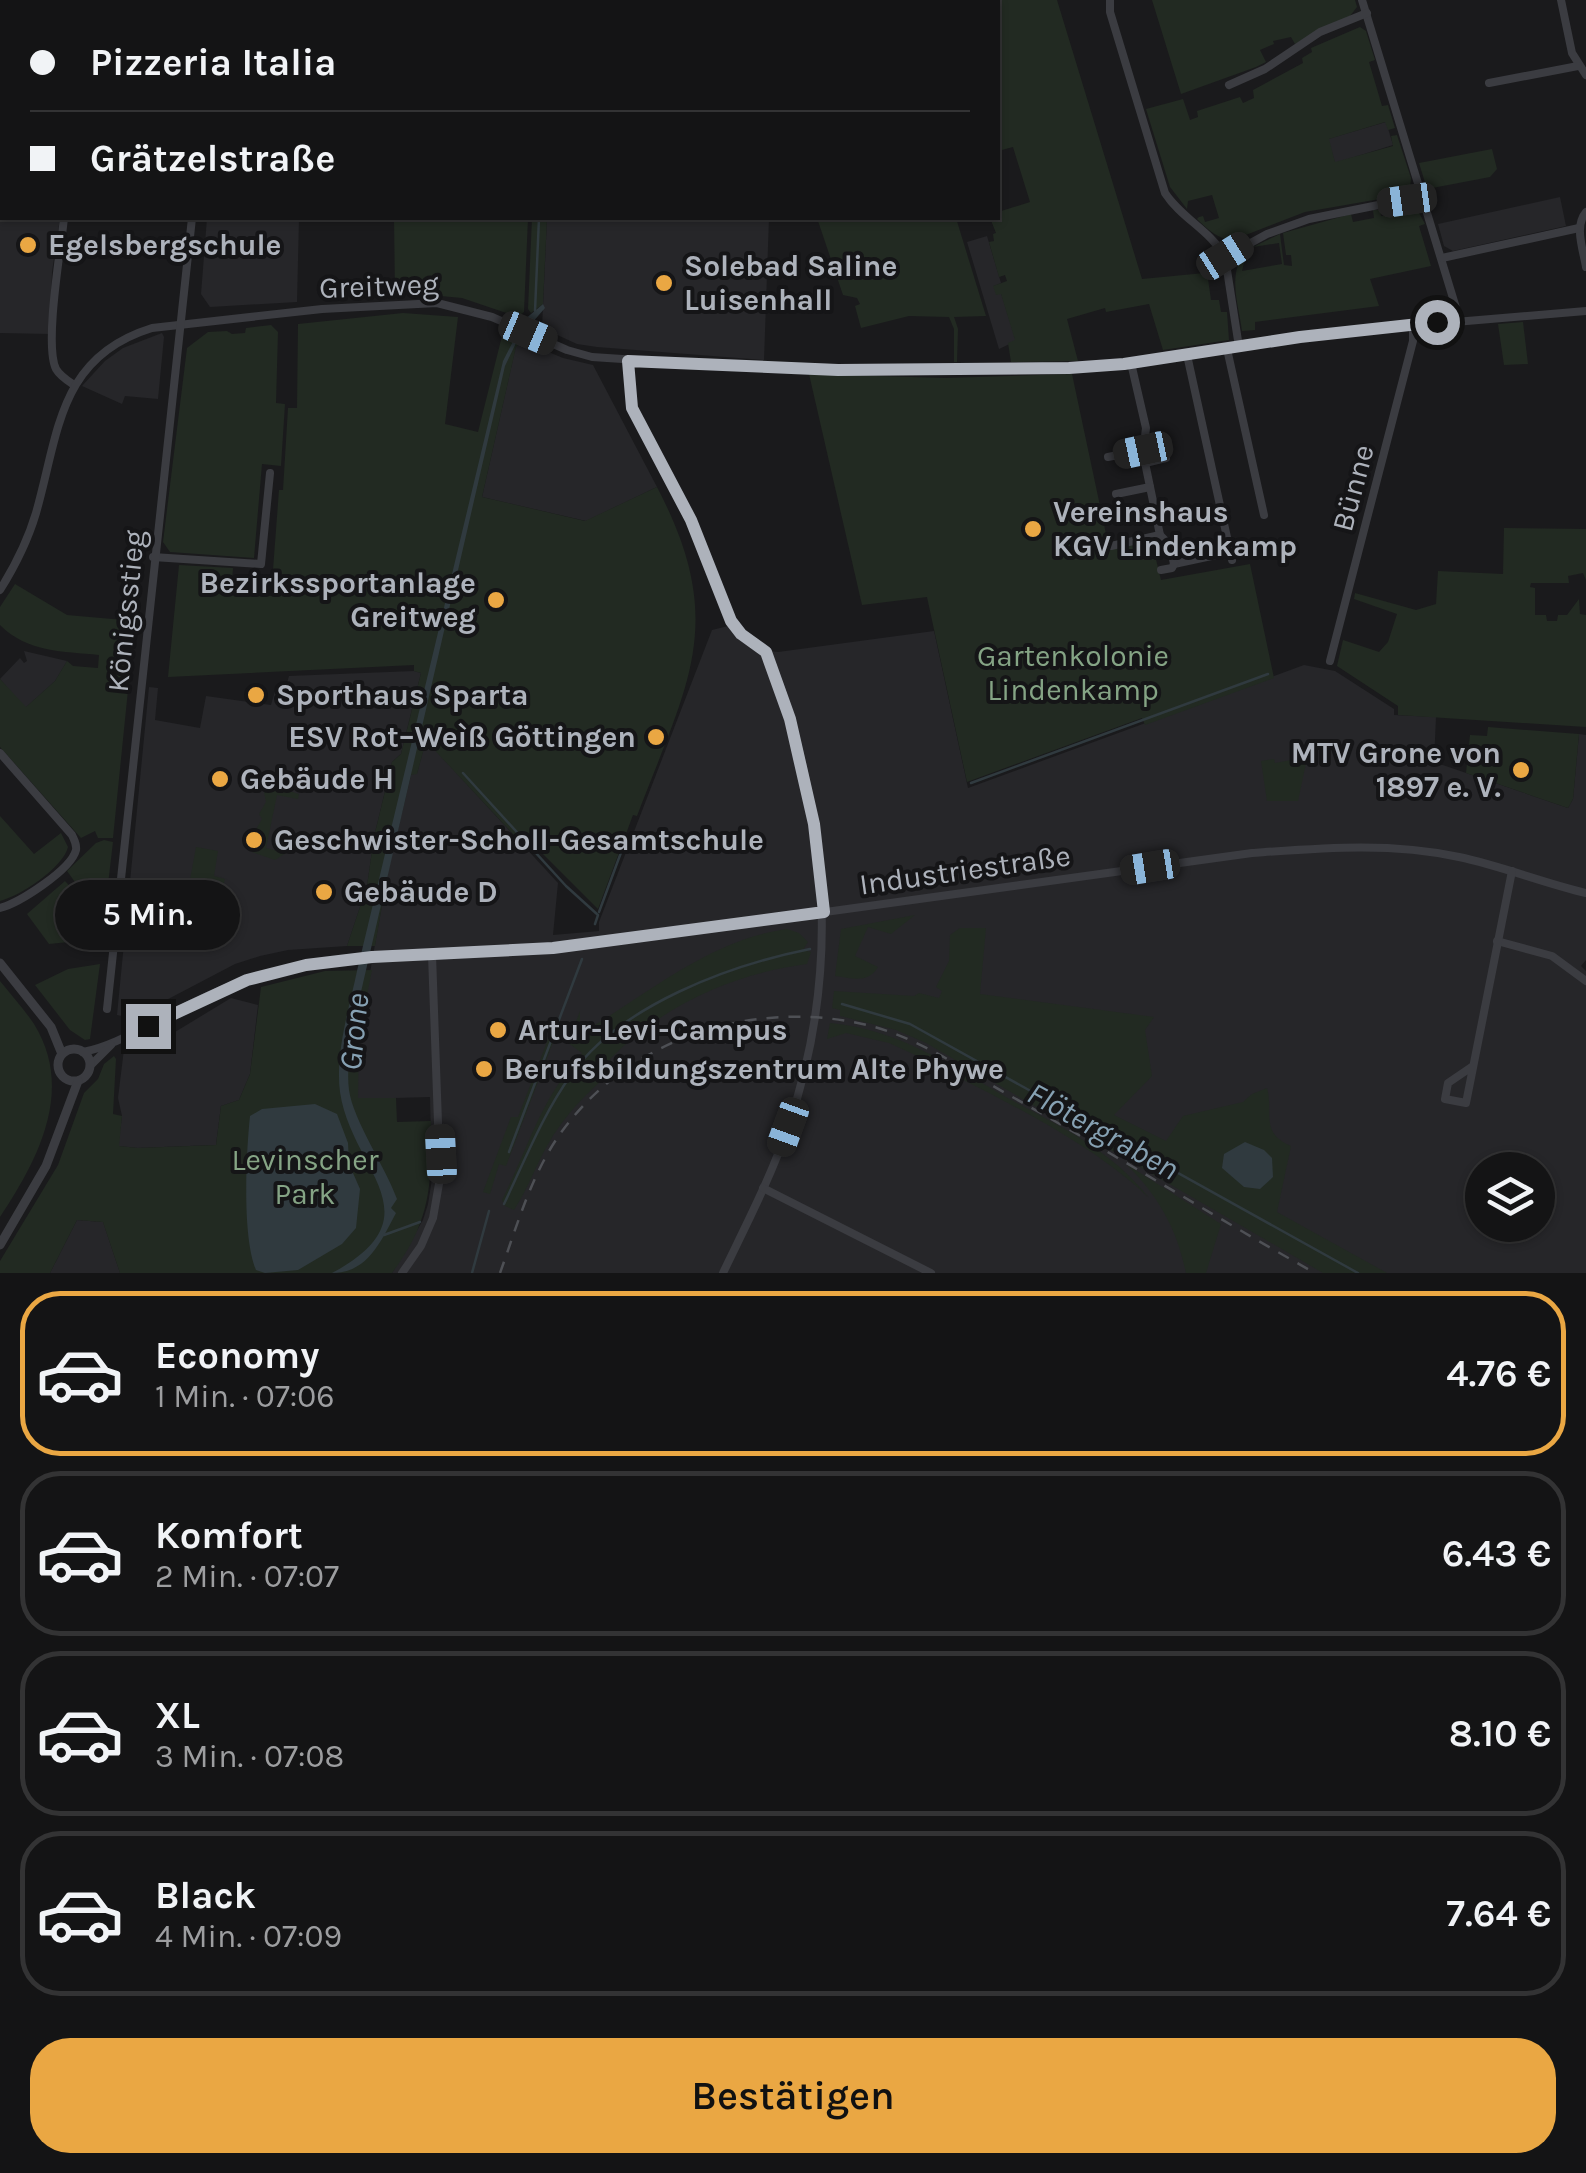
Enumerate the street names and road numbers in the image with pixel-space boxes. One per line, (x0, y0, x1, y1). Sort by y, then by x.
street label: Greitweg (318, 266, 440, 306)
street label: Bünne (1324, 441, 1382, 535)
street label: Königsstieg (100, 528, 152, 694)
street label: Industriestraße (857, 837, 1073, 903)

